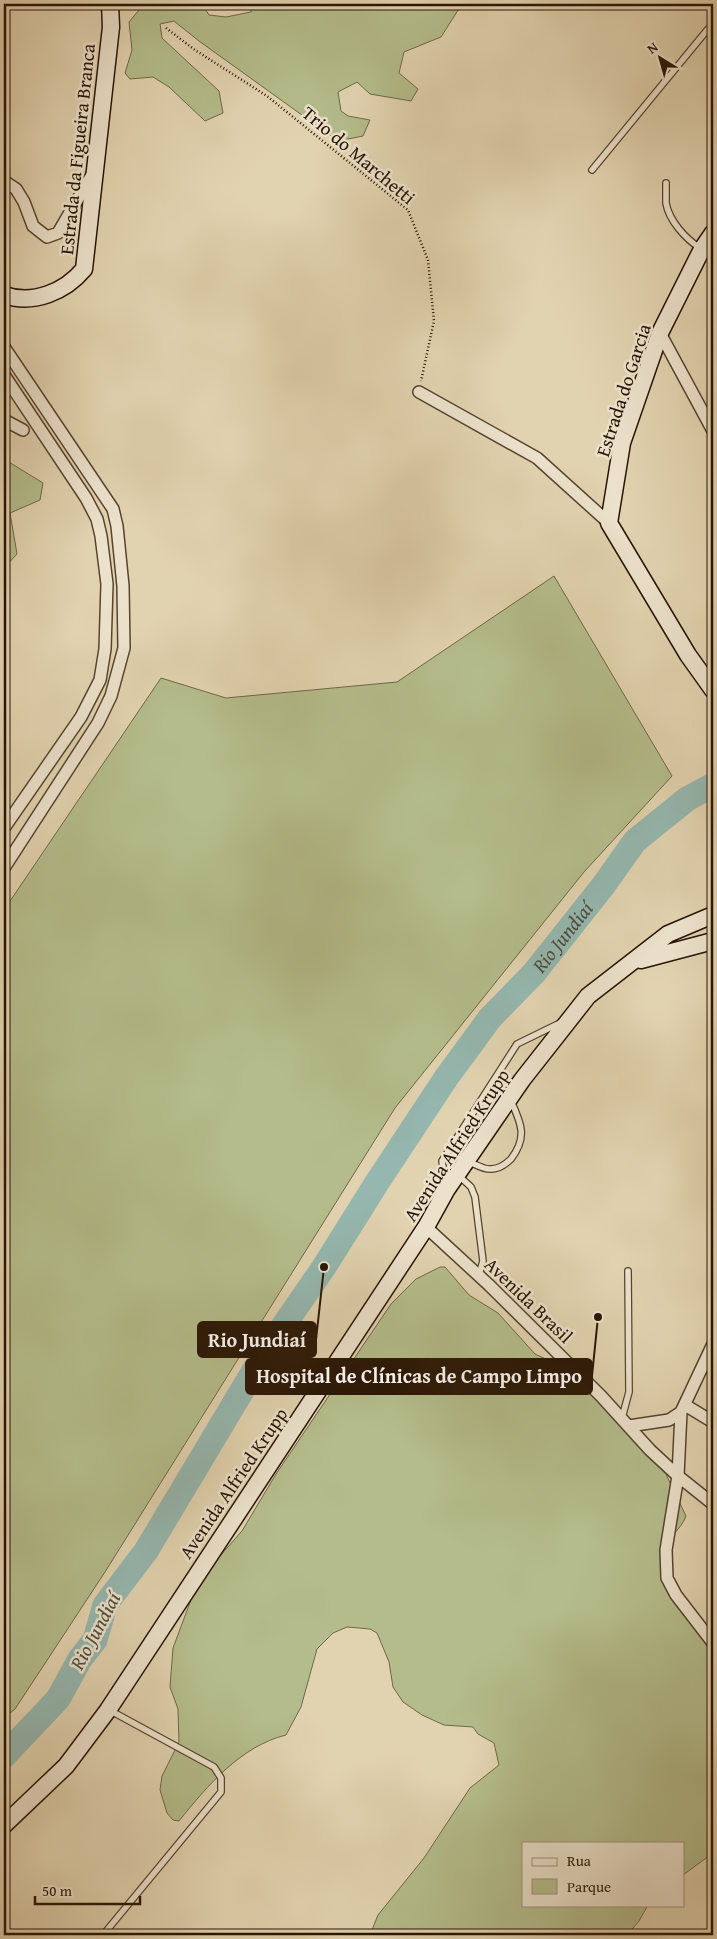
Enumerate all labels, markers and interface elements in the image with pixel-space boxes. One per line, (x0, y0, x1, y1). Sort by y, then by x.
north arrow (634, 32, 684, 82)
text: N (642, 36, 662, 58)
street label: Estrada da Figueira Branca (52, 42, 102, 256)
street label: Trio do Marchetti (296, 99, 422, 211)
street label: Estrada do Garcia (588, 320, 658, 460)
water label: Rio Jundiaí (524, 894, 601, 979)
street label: Avenida Alfried Krupp (396, 1063, 516, 1227)
street label: Avenida Brasil (478, 1251, 580, 1349)
callout: Rio Jundiaí (198, 1322, 316, 1357)
text: Rio Jundiaí (208, 1325, 307, 1354)
callout: Hospital de Clínicas de Campo Limpo (246, 1359, 592, 1394)
text: Hospital de Clínicas de Campo Limpo (256, 1361, 582, 1390)
street label: Avenida Alfried Krupp (172, 1402, 294, 1564)
water label: Rio Jundiaí (62, 1585, 128, 1675)
legend (522, 1842, 684, 1906)
text: Rua (567, 1850, 591, 1871)
scale bar (35, 1874, 140, 1906)
text: Parque (567, 1876, 611, 1897)
text: 50 m (42, 1880, 73, 1901)

